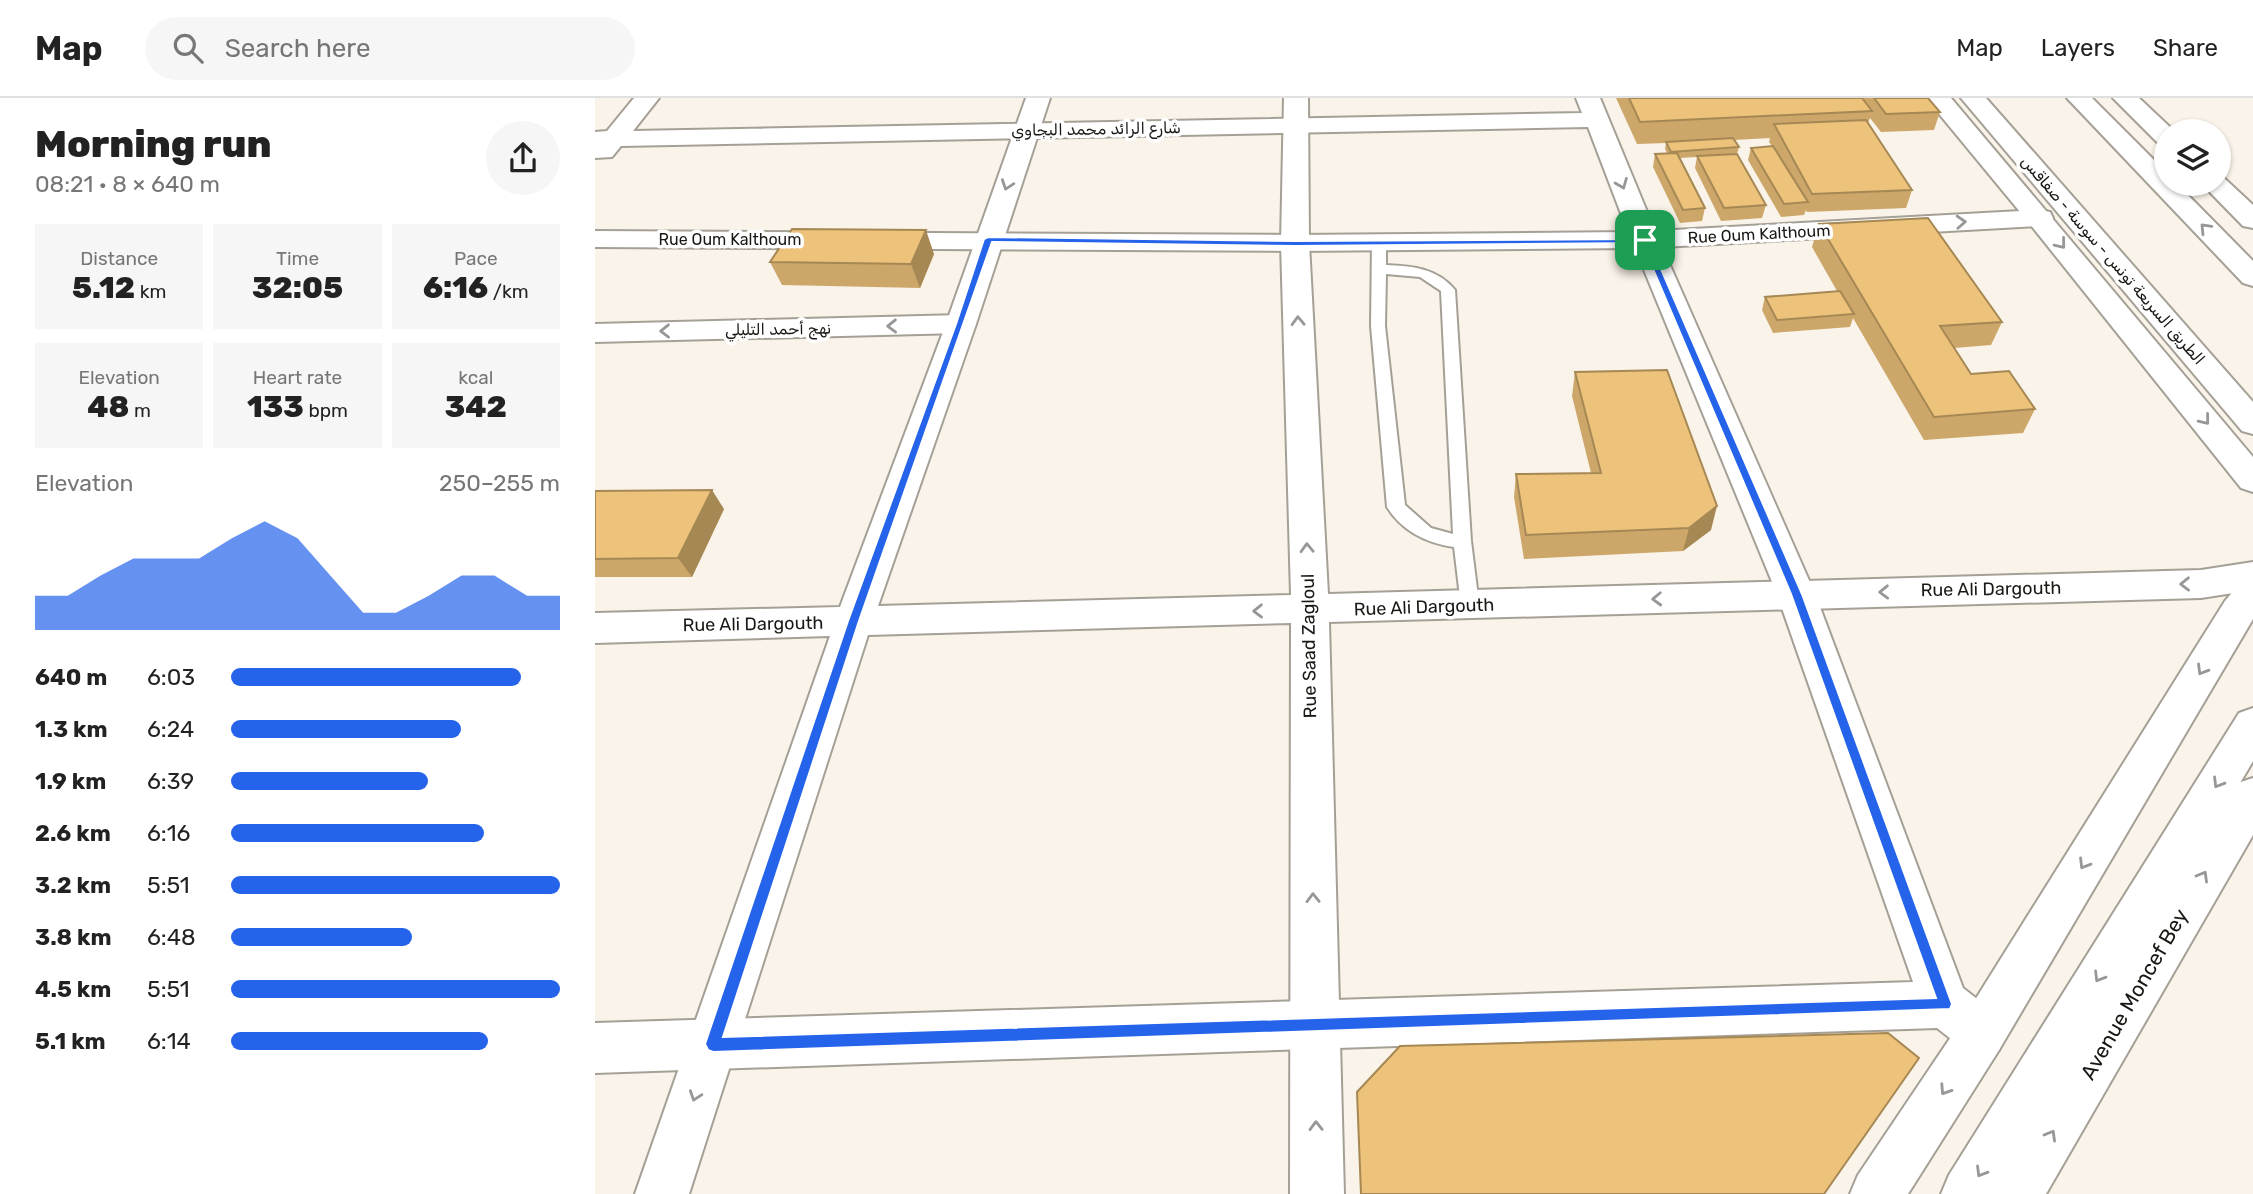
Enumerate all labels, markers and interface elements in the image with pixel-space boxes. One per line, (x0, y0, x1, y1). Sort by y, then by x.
search box (145, 17, 635, 80)
text: Map (35, 29, 103, 68)
icon: search (169, 29, 207, 67)
text: Search here (225, 33, 370, 64)
text: Map (1956, 34, 2003, 62)
text: Layers (2041, 34, 2115, 62)
text: Share (2153, 34, 2218, 62)
street label: شارع الرائد محمد البجاوي (1011, 118, 1181, 142)
map controls (2154, 119, 2231, 196)
button: layers (2154, 119, 2231, 196)
text: Morning run (35, 121, 272, 167)
button: share (486, 121, 560, 195)
street label: الطريق السريعة تونس - سوسة - صفاقس (2016, 152, 2209, 369)
text: 08:21 · 8 × 640 m (35, 170, 220, 198)
one-way arrow (1614, 177, 1628, 189)
one-way arrow (1001, 179, 1015, 191)
pin (1615, 210, 1675, 270)
one-way arrow (1956, 215, 1967, 230)
icon: arrive (1626, 221, 1664, 259)
street label: Rue Oum Kalthoum (1687, 221, 1831, 247)
one-way arrow (2201, 223, 2214, 236)
street label: Rue Oum Kalthoum (659, 230, 801, 249)
one-way arrow (2053, 236, 2066, 248)
text: Distance (80, 247, 158, 270)
text: Time (276, 247, 319, 270)
text: Pace (454, 247, 498, 270)
text: 5.12 (72, 270, 135, 306)
text: 32:05 (252, 270, 343, 306)
text: 6:16 (423, 270, 488, 306)
text: km (135, 280, 166, 303)
text: /km (488, 280, 529, 303)
one-way arrow (1291, 315, 1306, 326)
one-way arrow (887, 318, 897, 334)
street label: نهج أحمد التليلي (725, 319, 831, 342)
one-way arrow (659, 324, 670, 339)
text: Elevation (78, 366, 160, 389)
text: Heart rate (253, 366, 342, 389)
text: kcal (458, 366, 493, 389)
text: 48 (87, 389, 129, 425)
text: 133 (247, 389, 304, 425)
text: 342 (445, 389, 507, 425)
text: m (129, 399, 151, 422)
text: bpm (304, 399, 348, 422)
one-way arrow (2197, 412, 2209, 425)
text: Elevation (35, 469, 134, 497)
text: 250–255 m (439, 469, 560, 497)
one-way arrow (1300, 543, 1315, 554)
street label: Rue Saad Zagloul (1297, 573, 1321, 719)
one-way arrow (2180, 576, 2190, 592)
street label: Rue Ali Dargouth (1920, 577, 2062, 601)
one-way arrow (1879, 584, 1889, 600)
one-way arrow (1651, 591, 1662, 607)
street label: Rue Ali Dargouth (1353, 594, 1495, 620)
one-way arrow (1252, 603, 1263, 619)
street label: Rue Ali Dargouth (682, 612, 824, 636)
one-way arrow (2197, 662, 2210, 675)
text: 640 m (35, 663, 107, 691)
text: 6:03 (147, 663, 195, 691)
text: 1.3 km (35, 715, 108, 743)
text: 6:24 (147, 715, 194, 743)
text: 1.9 km (35, 767, 106, 795)
text: 6:39 (147, 767, 194, 795)
one-way arrow (2213, 776, 2226, 789)
text: 2.6 km (35, 819, 111, 847)
text: 6:16 (147, 819, 190, 847)
one-way arrow (2079, 857, 2092, 870)
one-way arrow (2195, 870, 2208, 883)
text: 3.2 km (35, 871, 111, 899)
text: 5:51 (147, 871, 190, 899)
one-way arrow (1305, 893, 1321, 903)
street label: Avenue Moncef Bey (2075, 904, 2193, 1084)
text: 3.8 km (35, 923, 112, 951)
text: 6:48 (147, 923, 196, 951)
one-way arrow (2095, 970, 2108, 983)
text: 4.5 km (35, 975, 111, 1003)
text: 5:51 (147, 975, 190, 1003)
text: 5.1 km (35, 1027, 106, 1055)
text: 6:14 (147, 1027, 191, 1055)
one-way arrow (1940, 1082, 1953, 1095)
one-way arrow (689, 1089, 703, 1102)
one-way arrow (1308, 1120, 1324, 1131)
one-way arrow (2042, 1130, 2055, 1143)
one-way arrow (1977, 1164, 1990, 1177)

